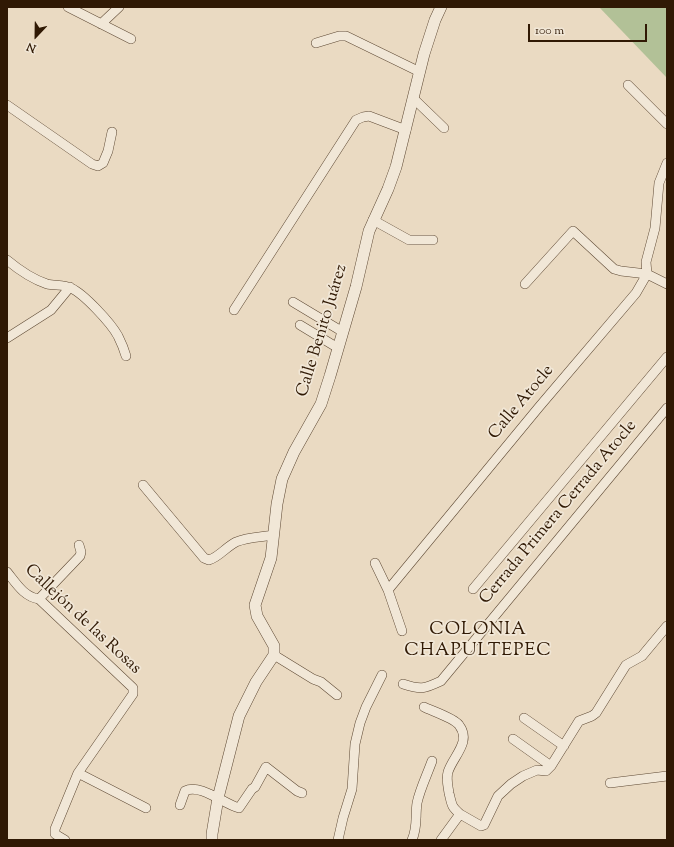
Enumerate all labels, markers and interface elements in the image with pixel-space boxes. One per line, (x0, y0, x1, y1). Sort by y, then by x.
north arrow (16, 16, 56, 56)
scale bar (530, 16, 649, 42)
text: 100 m (535, 22, 564, 40)
text: N (24, 38, 39, 56)
street label: Calle Benito Juárez (293, 262, 353, 400)
street label: Calle Atocle (485, 362, 559, 444)
street label: Cerrada Primera Cerrada Atocle (476, 417, 642, 609)
street label: Callejón de las Rosas (19, 561, 145, 679)
district label: COLONIA CHAPULTEPEC (404, 620, 552, 662)

